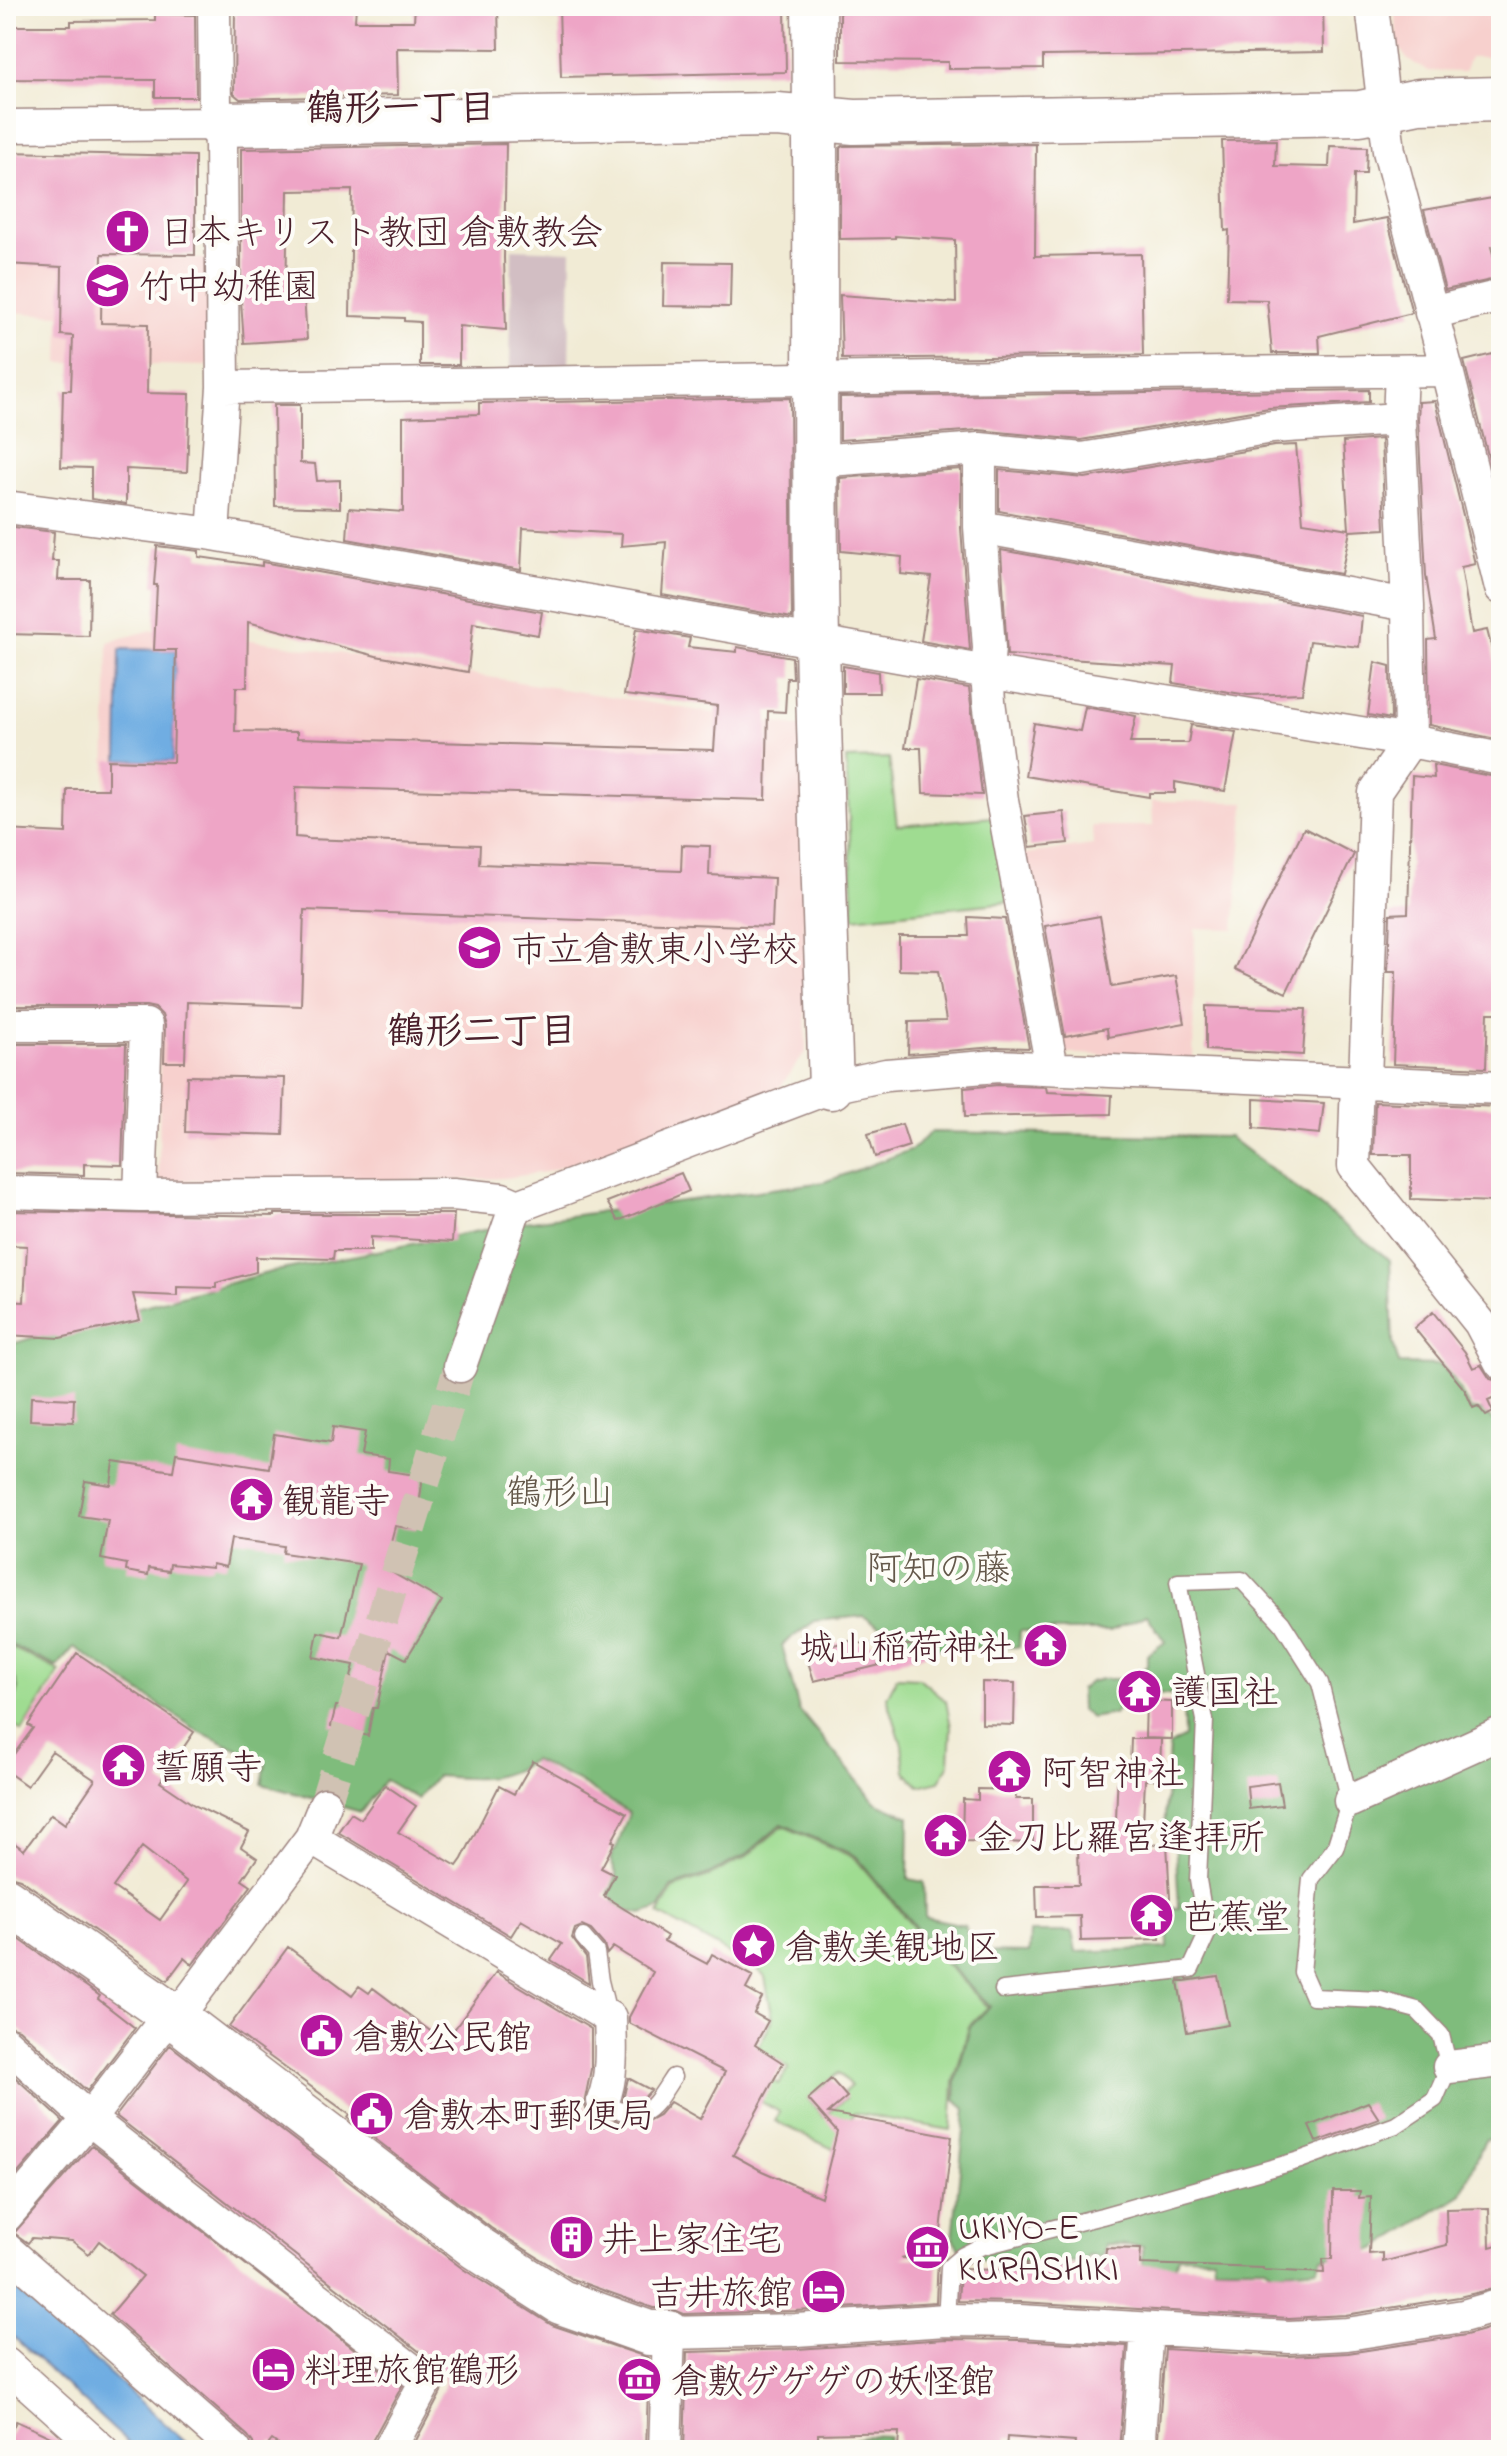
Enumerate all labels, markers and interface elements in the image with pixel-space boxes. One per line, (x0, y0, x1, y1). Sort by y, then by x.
district label: 鶴形一丁目 (306, 83, 496, 139)
church icon: 日本キリスト教団 倉敷教会 (104, 207, 152, 255)
place label: 日本キリスト教団 倉敷教会 (159, 209, 603, 262)
school or university icon: 竹中幼稚園 (84, 261, 132, 309)
place label: 竹中幼稚園 (139, 263, 319, 316)
school or university icon: 市立倉敷東小学校 (456, 924, 504, 972)
place label: 市立倉敷東小学校 (511, 926, 799, 979)
district label: 鶴形二丁目 (387, 1006, 577, 1062)
park label: 鶴形山 (506, 1469, 614, 1522)
temple icon: 観龍寺 (227, 1476, 275, 1524)
place label: 観龍寺 (282, 1478, 390, 1531)
park label: 阿知の藤 (866, 1545, 1010, 1598)
temple icon: 城山稲荷神社 (1022, 1622, 1070, 1670)
place label: 城山稲荷神社 (799, 1624, 1015, 1677)
temple icon: 護国社 (1116, 1667, 1164, 1715)
place label: 護国社 (1171, 1669, 1279, 1722)
temple icon: 誓願寺 (99, 1742, 147, 1790)
place label: 誓願寺 (154, 1744, 262, 1797)
temple icon: 阿智神社 (986, 1748, 1034, 1796)
place label: 阿智神社 (1041, 1750, 1185, 1803)
temple icon: 金刀比羅宮逢拝所 (922, 1812, 970, 1860)
place label: 金刀比羅宮逢拝所 (977, 1814, 1265, 1867)
temple icon: 芭蕉堂 (1127, 1892, 1175, 1940)
place label: 芭蕉堂 (1182, 1894, 1290, 1947)
place icon: 倉敷美観地区 (730, 1922, 778, 1970)
place label: 倉敷美観地区 (785, 1924, 1001, 1977)
public building icon: 倉敷公民館 (297, 2012, 345, 2060)
place label: 倉敷公民館 (352, 2014, 532, 2067)
public building icon: 倉敷本町郵便局 (348, 2090, 396, 2138)
place label: 倉敷本町郵便局 (403, 2092, 655, 2145)
place label: UKIYO-E KURASHIKI (958, 2204, 1119, 2298)
building icon: 井上家住宅 (547, 2214, 595, 2262)
place label: 井上家住宅 (602, 2216, 782, 2269)
museum icon: UKIYO-E KURASHIKI (903, 2223, 951, 2271)
hotel icon: 吉井旅館 (800, 2268, 848, 2316)
place label: 吉井旅館 (649, 2270, 793, 2323)
hotel icon: 料理旅館鶴形 (249, 2345, 297, 2393)
place label: 料理旅館鶴形 (304, 2347, 520, 2400)
museum icon: 倉敷ゲゲゲの妖怪館 (616, 2356, 664, 2404)
place label: 倉敷ゲゲゲの妖怪館 (671, 2358, 995, 2411)

